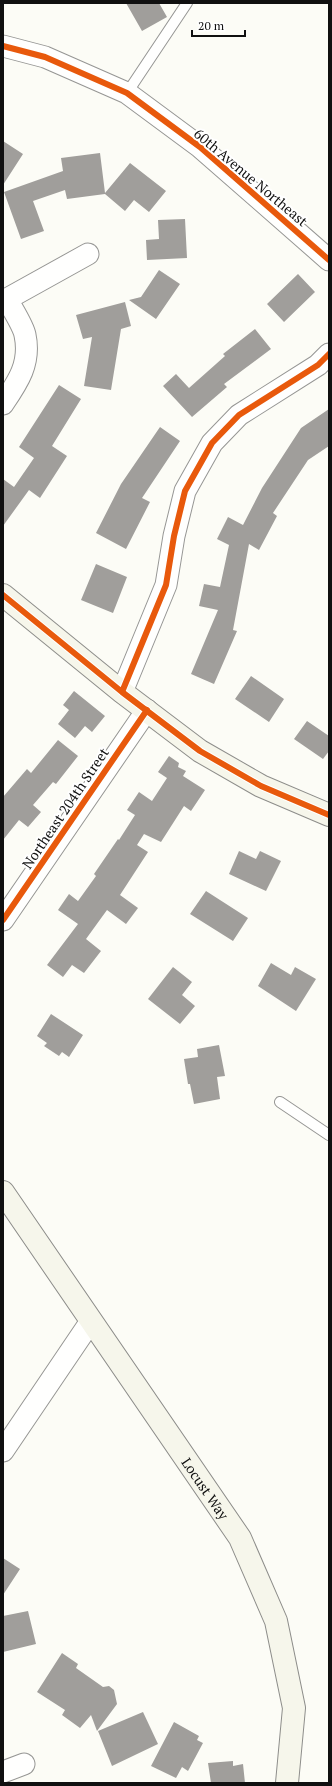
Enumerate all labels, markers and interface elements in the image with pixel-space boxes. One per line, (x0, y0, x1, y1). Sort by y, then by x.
scale bar (192, 12, 245, 38)
text: 20 m (198, 18, 225, 33)
street label: 60th Avenue Northeast (190, 124, 312, 231)
street label: Northeast 204th Street (17, 743, 113, 872)
street label: Locust Way (178, 1454, 234, 1524)

